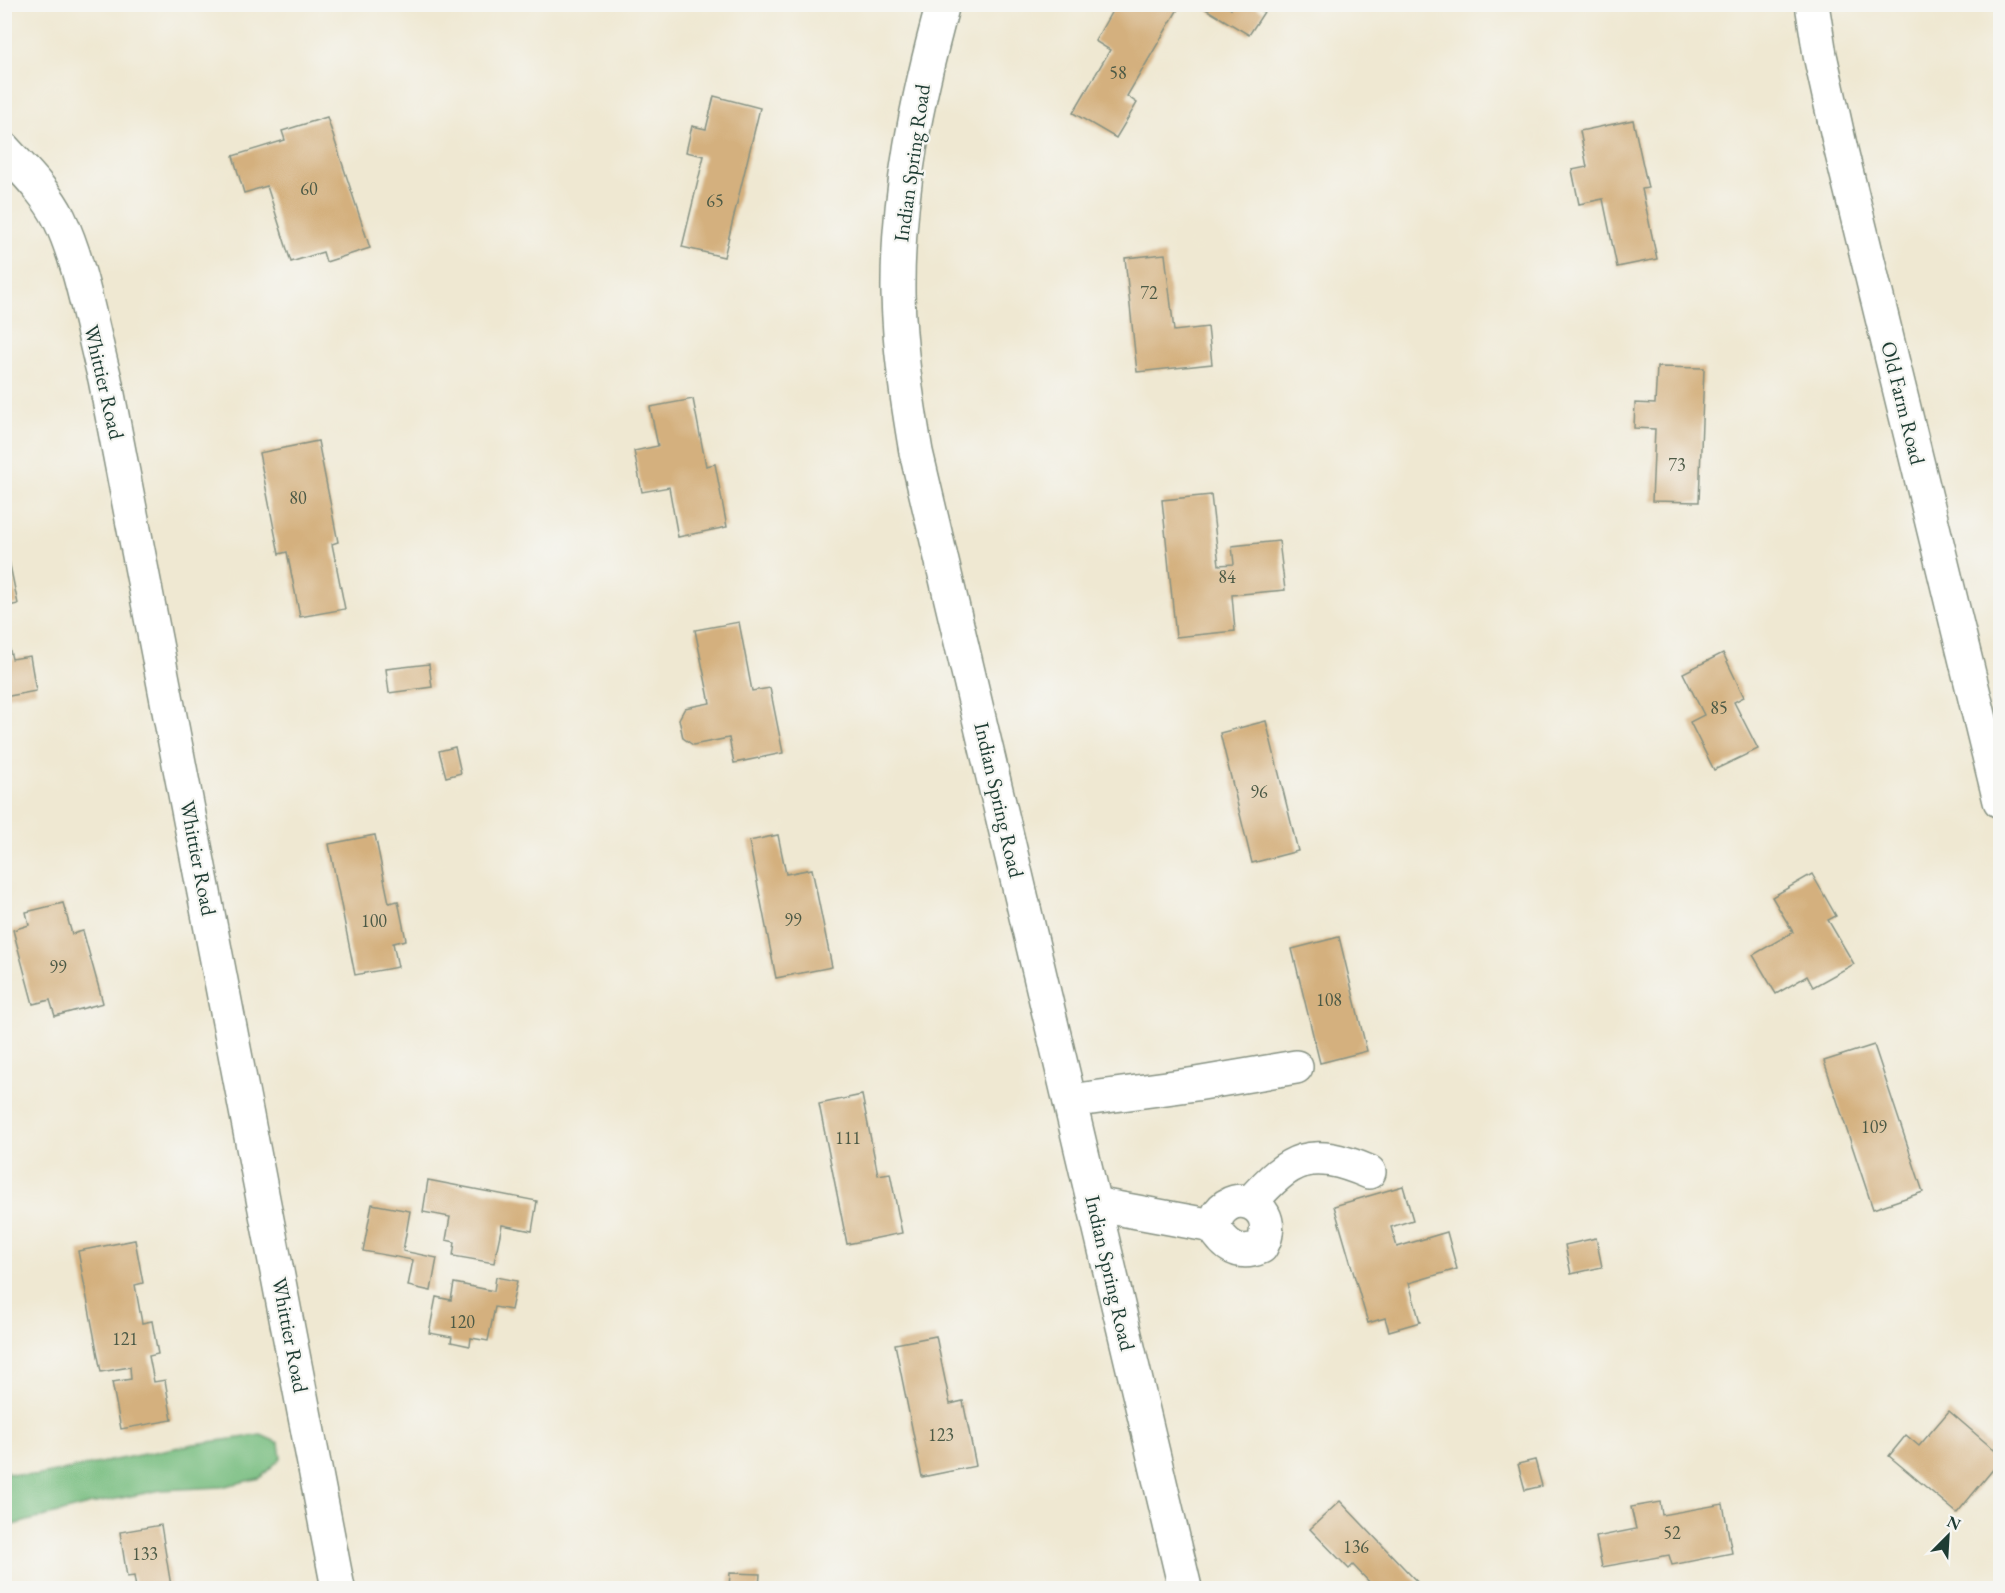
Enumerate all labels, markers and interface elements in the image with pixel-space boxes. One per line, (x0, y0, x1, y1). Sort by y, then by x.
house number: 58 (1109, 61, 1127, 84)
street label: Indian Spring Road (887, 82, 936, 243)
house number: 60 (300, 177, 318, 200)
house number: 65 (706, 189, 724, 212)
house number: 72 (1140, 281, 1158, 304)
street label: Whittier Road (78, 322, 131, 442)
street label: Old Farm Road (1875, 339, 1932, 468)
house number: 73 (1668, 453, 1686, 476)
house number: 80 (289, 486, 307, 509)
house number: 84 (1218, 565, 1236, 588)
house number: 85 (1710, 696, 1728, 719)
street label: Indian Spring Road (968, 719, 1031, 881)
house number: 96 (1250, 780, 1268, 803)
street label: Whittier Road (174, 798, 223, 918)
house number: 99 (784, 908, 802, 931)
house number: 100 (361, 909, 387, 932)
house number: 99 (49, 955, 67, 978)
house number: 108 (1316, 988, 1342, 1011)
house number: 109 (1861, 1115, 1887, 1138)
house number: 111 (835, 1126, 861, 1149)
street label: Indian Spring Road (1079, 1192, 1142, 1354)
street label: Whittier Road (266, 1275, 315, 1395)
house number: 120 (449, 1310, 475, 1333)
house number: 121 (112, 1327, 138, 1350)
house number: 123 (928, 1423, 954, 1446)
north arrow (1918, 1506, 1978, 1566)
text: N (1944, 1511, 1964, 1535)
house number: 52 (1663, 1521, 1681, 1544)
house number: 136 (1343, 1535, 1369, 1558)
house number: 133 (132, 1542, 158, 1565)

